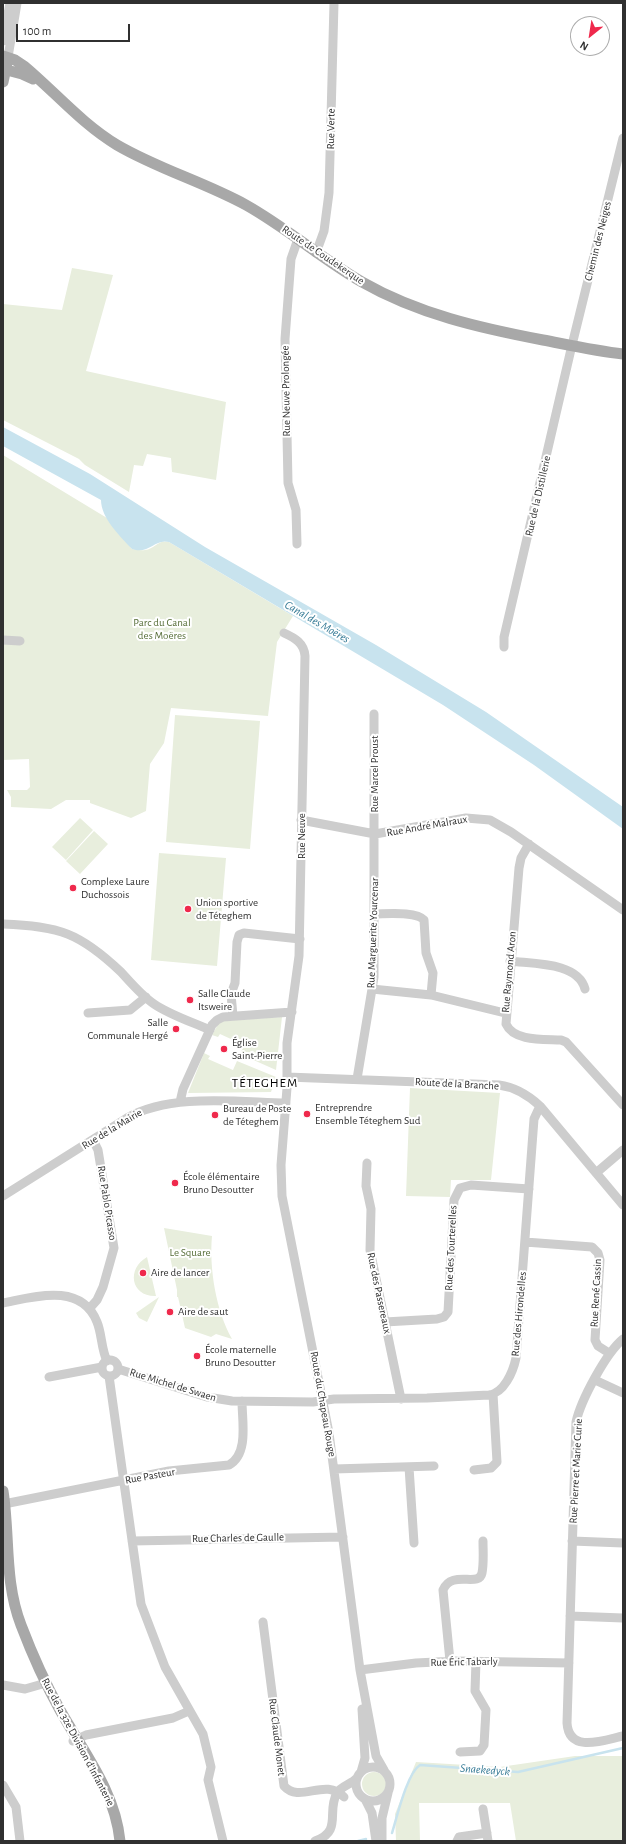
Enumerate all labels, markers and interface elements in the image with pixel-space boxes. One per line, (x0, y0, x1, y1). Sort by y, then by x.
scale bar (18, 16, 132, 42)
north arrow (570, 16, 610, 56)
text: 100 m (23, 25, 51, 37)
text: N (578, 39, 590, 53)
street label: Rue Verte (324, 108, 338, 150)
street label: Chemin des Neiges (582, 200, 614, 282)
street label: Route de Coudekerque (279, 223, 367, 287)
street label: Rue Neuve Prolongée (279, 345, 293, 437)
street label: Rue de la Distillerie (522, 454, 554, 538)
water label: Canal des Moëres (282, 598, 352, 646)
park label: Parc du Canal des Moëres (133, 616, 191, 642)
street label: Rue Marcel Proust (368, 736, 382, 812)
street label: Rue André Malraux (386, 812, 468, 840)
street label: Rue Neuve (295, 813, 309, 859)
place label: Complexe Laure Duchossois (81, 875, 149, 901)
street label: Rue Marguerite Yourcenar (364, 877, 382, 989)
marker: Complexe Laure Duchossois (68, 883, 78, 893)
place label: Union sportive de Téteghem (196, 896, 258, 922)
marker: Union sportive de Téteghem (183, 904, 193, 914)
street label: Rue Raymond Aron (499, 931, 519, 1013)
place label: Salle Claude Itsweire (198, 987, 250, 1013)
marker: Salle Claude Itsweire (185, 995, 195, 1005)
place label: Salle Communale Hergé (88, 1016, 168, 1042)
marker: Salle Communale Hergé (171, 1024, 181, 1034)
place label: Église Saint-Pierre (232, 1036, 282, 1062)
marker: Église Saint-Pierre (219, 1044, 229, 1054)
district label: TÉTEGHEM (232, 1075, 298, 1091)
street label: Route de la Branche (415, 1075, 499, 1093)
place label: Entreprendre Ensemble Téteghem Sud (315, 1101, 420, 1127)
place label: Bureau de Poste de Téteghem (223, 1102, 291, 1128)
street label: Rue de la Mairie (79, 1106, 145, 1152)
marker: Entreprendre Ensemble Téteghem Sud (302, 1109, 312, 1119)
marker: Bureau de Poste de Téteghem (210, 1110, 220, 1120)
street label: Rue Pablo Picasso (95, 1165, 119, 1241)
place label: École élémentaire Bruno Desoutter (183, 1170, 260, 1196)
marker: École élémentaire Bruno Desoutter (170, 1178, 180, 1188)
street label: Rue des Tourterelles (442, 1205, 460, 1291)
park label: Le Square (169, 1246, 211, 1260)
street label: Rue des Passereaux (364, 1251, 394, 1335)
street label: Rue René Cassin (588, 1258, 604, 1328)
place label: Aire de lancer (151, 1266, 209, 1280)
marker: Aire de lancer (138, 1268, 148, 1278)
street label: Rue des Hirondelles (509, 1271, 529, 1357)
place label: Aire de saut (178, 1305, 228, 1319)
marker: Aire de saut (165, 1307, 175, 1317)
place label: École maternelle Bruno Desoutter (205, 1343, 276, 1369)
street label: Route du Chapeau Rouge (307, 1350, 339, 1458)
marker: École maternelle Bruno Desoutter (192, 1351, 202, 1361)
street label: Rue Michel de Swaen (128, 1366, 218, 1404)
street label: Rue Pierre et Marie Curie (567, 1418, 585, 1524)
street label: Rue Pasteur (124, 1465, 176, 1487)
street label: Rue Charles de Gaulle (192, 1531, 284, 1545)
street label: Rue Éric Tabarly (430, 1655, 498, 1669)
street label: Rue de la 32e Division d'Infanterie (39, 1676, 117, 1808)
street label: Rue Claude Monet (266, 1697, 288, 1777)
water label: Snaekedyck (459, 1761, 511, 1779)

